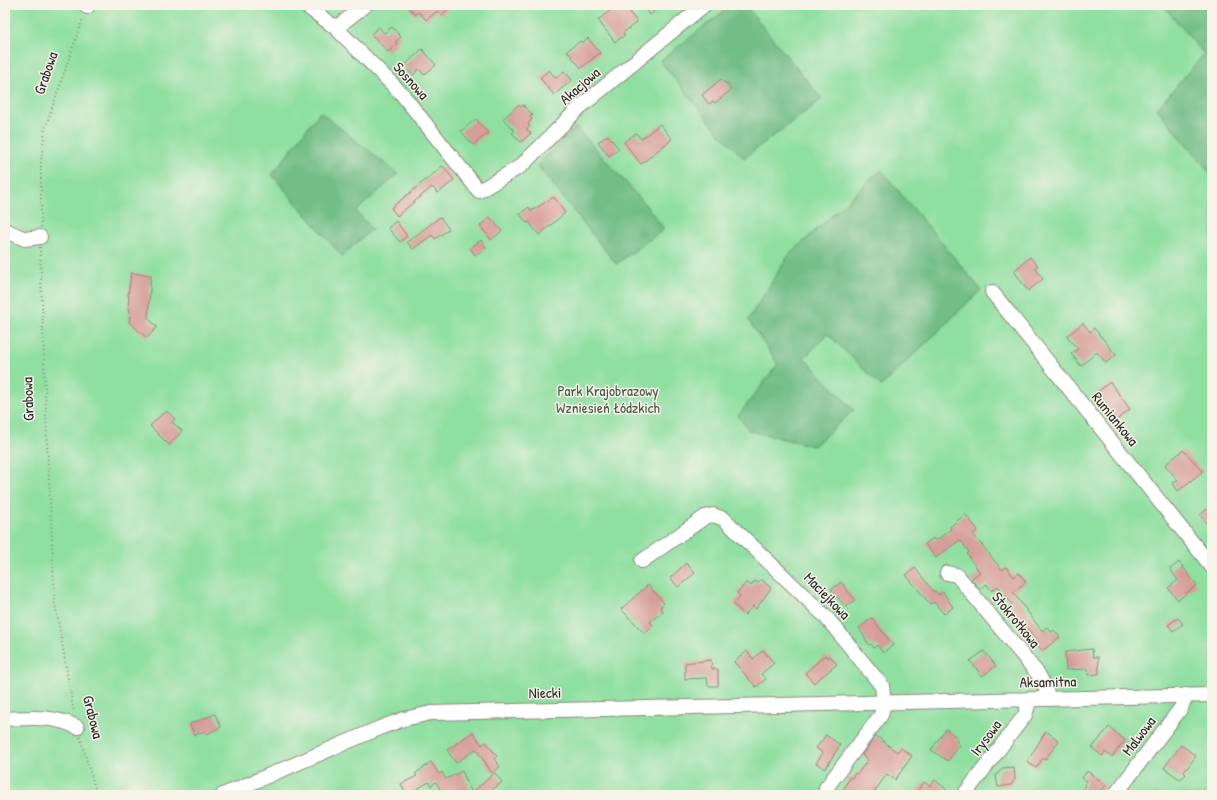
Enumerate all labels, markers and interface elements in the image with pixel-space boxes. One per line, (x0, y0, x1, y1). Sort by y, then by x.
street label: Grabowa (28, 49, 63, 97)
street label: Sosnowa (389, 57, 434, 104)
street label: Akacjowa (555, 62, 605, 109)
street label: Grabowa (16, 377, 39, 421)
park label: Park Krajobrazowy Wzniesień Łódzkich (556, 380, 660, 418)
street label: Rumiankowa (1087, 387, 1144, 450)
street label: Maciejkowa (799, 567, 855, 624)
street label: Stokrotkowa (987, 587, 1046, 652)
street label: Aksamitna (1020, 671, 1077, 692)
street label: Niecki (528, 682, 562, 703)
street label: Grabowa (78, 693, 109, 741)
street label: Malwowa (1117, 711, 1160, 760)
street label: Irysowa (965, 715, 1006, 760)

